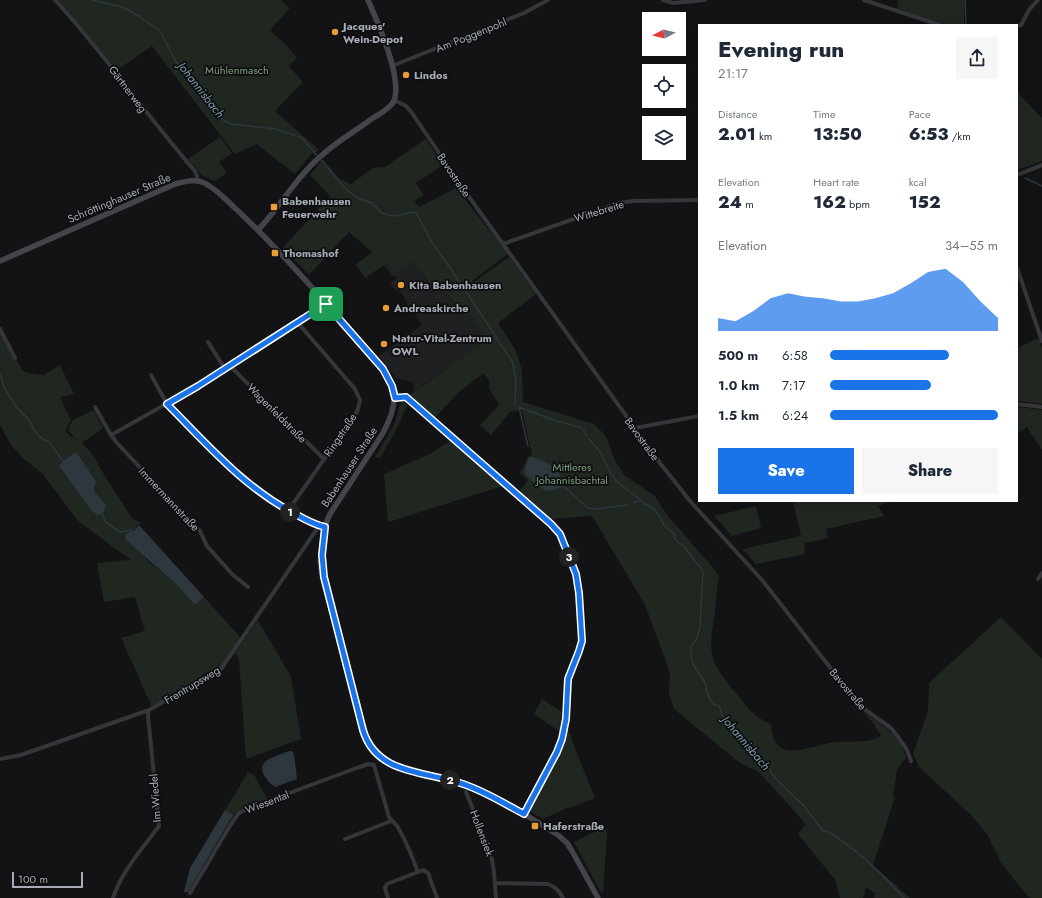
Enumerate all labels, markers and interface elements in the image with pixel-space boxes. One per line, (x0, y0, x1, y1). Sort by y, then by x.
north arrow (642, 12, 686, 56)
map controls (642, 12, 686, 160)
street label: Am Poggenpohl (433, 13, 509, 57)
place label: Jacques' Wein-Depot (341, 18, 404, 47)
marker: Jacques' Wein-Depot (330, 27, 340, 37)
text: Evening run (718, 33, 844, 65)
button: share (956, 37, 998, 79)
water label: Johannisbach (172, 57, 229, 122)
street label: Gärtnerweg (105, 62, 151, 116)
park label: Mühlenmasch (205, 62, 269, 78)
button: locate (642, 64, 686, 108)
text: 21:17 (718, 64, 748, 83)
place label: Lindos (414, 67, 447, 83)
marker: Lindos (401, 70, 411, 80)
text: Distance (718, 106, 757, 122)
text: Time (813, 106, 836, 122)
text: Pace (909, 106, 931, 122)
button: layers (642, 116, 686, 160)
text: 2.01 (718, 122, 756, 146)
text: 13:50 (813, 122, 862, 146)
text: 6:53 (909, 122, 948, 146)
text: km (756, 128, 772, 144)
text: /km (948, 128, 971, 144)
street label: Bavostraße (433, 150, 475, 201)
street label: Schröttinghauser Straße (65, 169, 173, 227)
text: Elevation (718, 174, 760, 190)
text: Heart rate (813, 174, 859, 190)
text: kcal (909, 174, 926, 190)
text: 24 (718, 190, 742, 214)
text: 162 (813, 190, 846, 214)
text: 152 (909, 190, 941, 214)
place label: Babenhausen Feuerwehr (282, 193, 351, 222)
street label: Wittebreite (572, 196, 626, 226)
text: m (742, 196, 754, 212)
text: bpm (846, 196, 870, 212)
marker: Babenhausen Feuerwehr (269, 202, 279, 212)
text: Elevation (718, 236, 767, 255)
text: 34–55 m (945, 236, 998, 255)
place label: Thomashof (283, 245, 340, 261)
marker: Thomashof (270, 248, 280, 258)
place label: Kita Babenhausen (409, 277, 501, 293)
marker: Kita Babenhausen (396, 280, 406, 290)
pin (309, 287, 343, 321)
icon: arrive (315, 293, 337, 315)
place label: Andreaskirche (393, 300, 469, 316)
marker: Andreaskirche (381, 303, 391, 313)
place label: Natur-Vital-Zentrum OWL (392, 330, 492, 359)
marker: Natur-Vital-Zentrum OWL (379, 339, 389, 349)
text: 500 m (718, 346, 758, 365)
text: 6:58 (782, 346, 808, 365)
text: 1.0 km (718, 376, 759, 395)
text: 7:17 (782, 376, 805, 395)
street label: Wagenfeldstraße (244, 380, 311, 447)
text: 1.5 km (718, 406, 759, 425)
text: 6:24 (782, 406, 808, 425)
street label: Ringstraße (320, 410, 361, 460)
street label: Bavostraße (621, 414, 663, 464)
street label: Babenhauser Straße (317, 423, 381, 510)
button: Save (718, 448, 854, 494)
button: Share (862, 448, 998, 494)
park label: Mittleres Johannisbachtal (534, 459, 608, 488)
street label: Immermannstraße (135, 463, 203, 535)
pin: 1 (280, 502, 300, 522)
text: 1 (287, 504, 293, 520)
pin: 3 (559, 547, 579, 567)
text: 3 (566, 549, 572, 565)
street label: Frentrupsweg (161, 662, 223, 708)
street label: Bavostraße (826, 665, 870, 714)
water label: Johannisbach (716, 710, 774, 774)
pin: 2 (440, 770, 460, 790)
text: 2 (446, 772, 454, 788)
street label: Im Wiedel (145, 773, 165, 823)
street label: Wiesental (243, 786, 291, 818)
street label: Hollensiek (466, 808, 498, 858)
place label: Haferstraße (543, 818, 604, 834)
marker: Haferstraße (530, 821, 540, 831)
scale bar (12, 870, 83, 889)
text: 100 m (18, 871, 48, 887)

